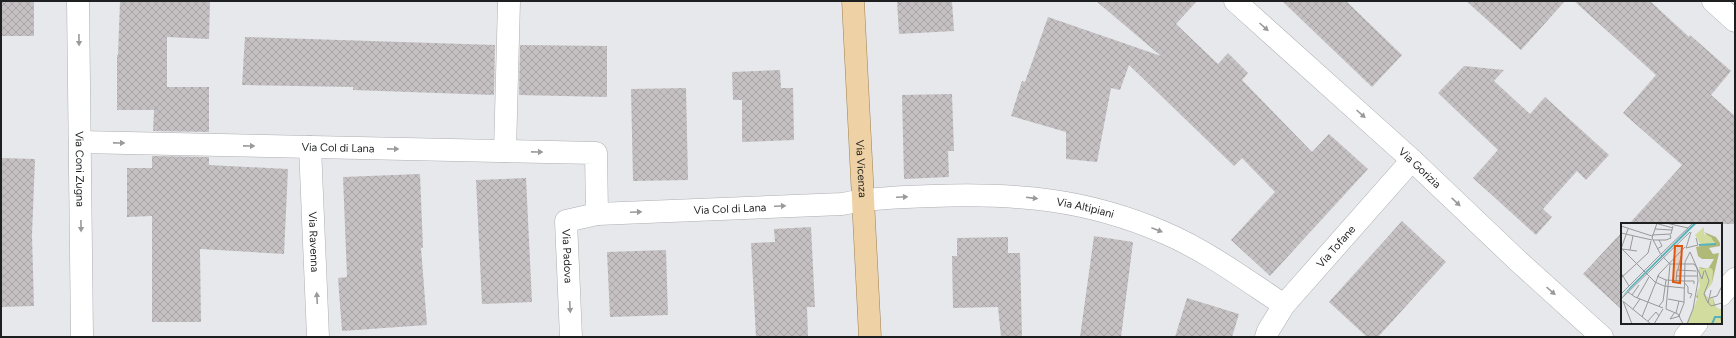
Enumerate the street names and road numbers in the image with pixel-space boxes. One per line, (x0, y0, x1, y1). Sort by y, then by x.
street label: Via Coni Zugna (73, 131, 87, 207)
street label: Via Col di Lana (301, 140, 375, 155)
street label: Via Vicenza (854, 140, 869, 198)
street label: Via Gorizia (1396, 145, 1444, 191)
street label: Via Altipiani (1056, 195, 1116, 220)
street label: Via Col di Lana (693, 201, 767, 217)
street label: Via Ravenna (306, 211, 322, 272)
street label: Via Tofane (1314, 223, 1358, 270)
street label: Via Padova (560, 229, 575, 283)

